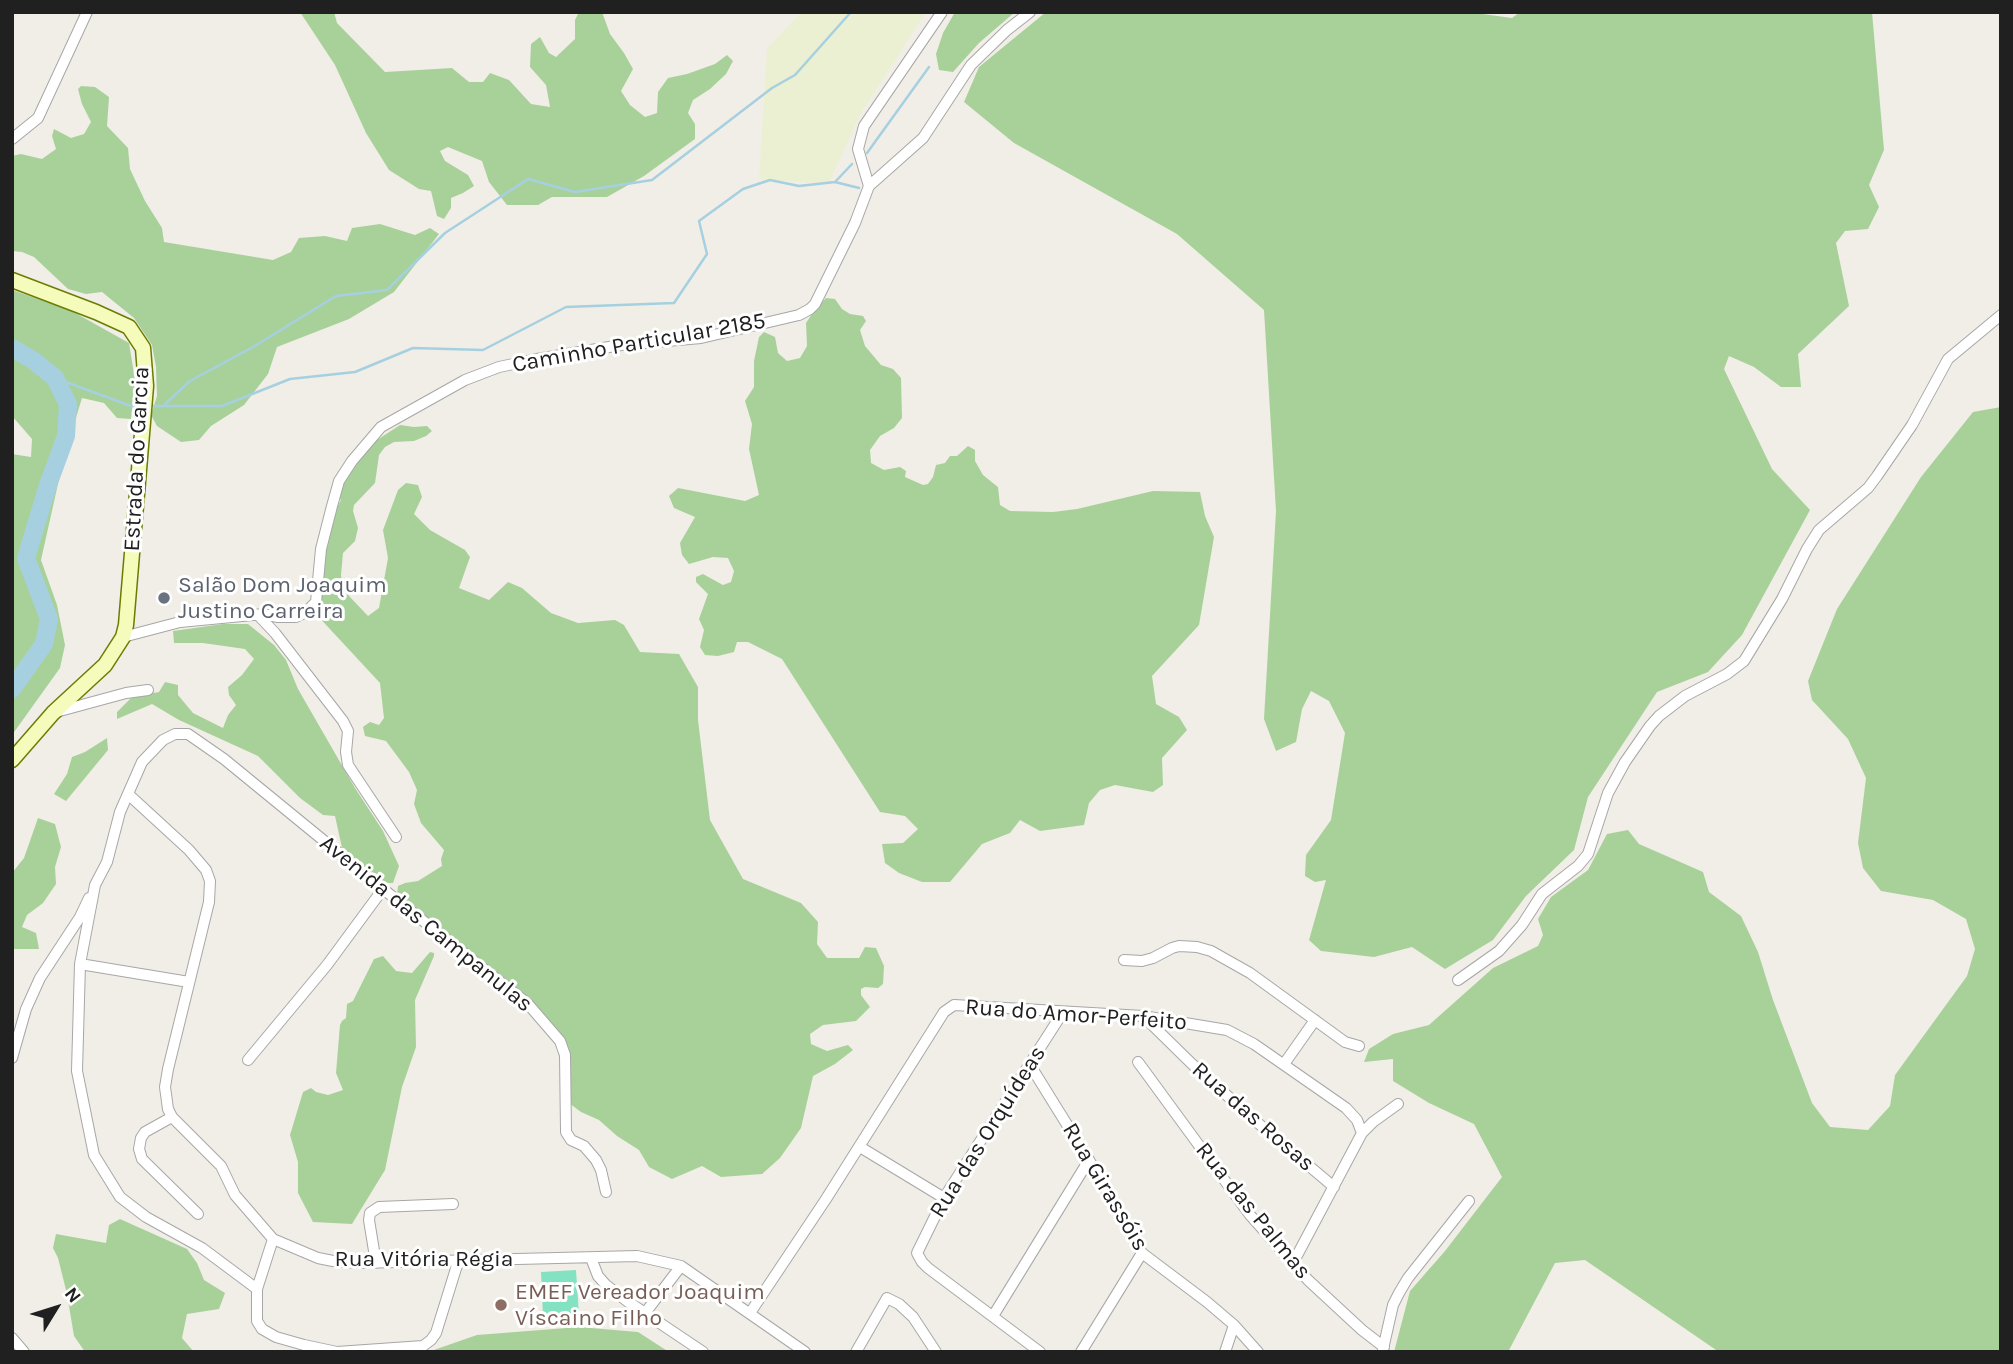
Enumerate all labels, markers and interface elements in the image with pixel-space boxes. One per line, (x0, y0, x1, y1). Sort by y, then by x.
street label: Caminho Particular 2185 (510, 307, 768, 379)
street label: Estrada do Garcia (118, 366, 156, 552)
place label: Salão Dom Joaquim Justino Carreira (178, 571, 387, 625)
marker: Salão Dom Joaquim Justino Carreira (156, 590, 172, 606)
street label: Avenida das Campanulas (314, 830, 538, 1018)
street label: Rua do Amor-Perfeito (964, 993, 1188, 1037)
street label: Rua das Orquídeas (924, 1041, 1052, 1223)
street label: Rua das Rosas (1186, 1056, 1320, 1178)
street label: Rua Girassóis (1056, 1118, 1154, 1256)
street label: Rua das Palmas (1189, 1137, 1317, 1285)
street label: Rua Vitória Régia (335, 1245, 513, 1273)
north arrow (21, 1273, 91, 1343)
place label: EMEF Vereador Joaquim Víscaino Filho (515, 1278, 765, 1332)
text: N (60, 1283, 85, 1307)
marker: EMEF Vereador Joaquim Víscaino Filho (493, 1297, 509, 1313)

